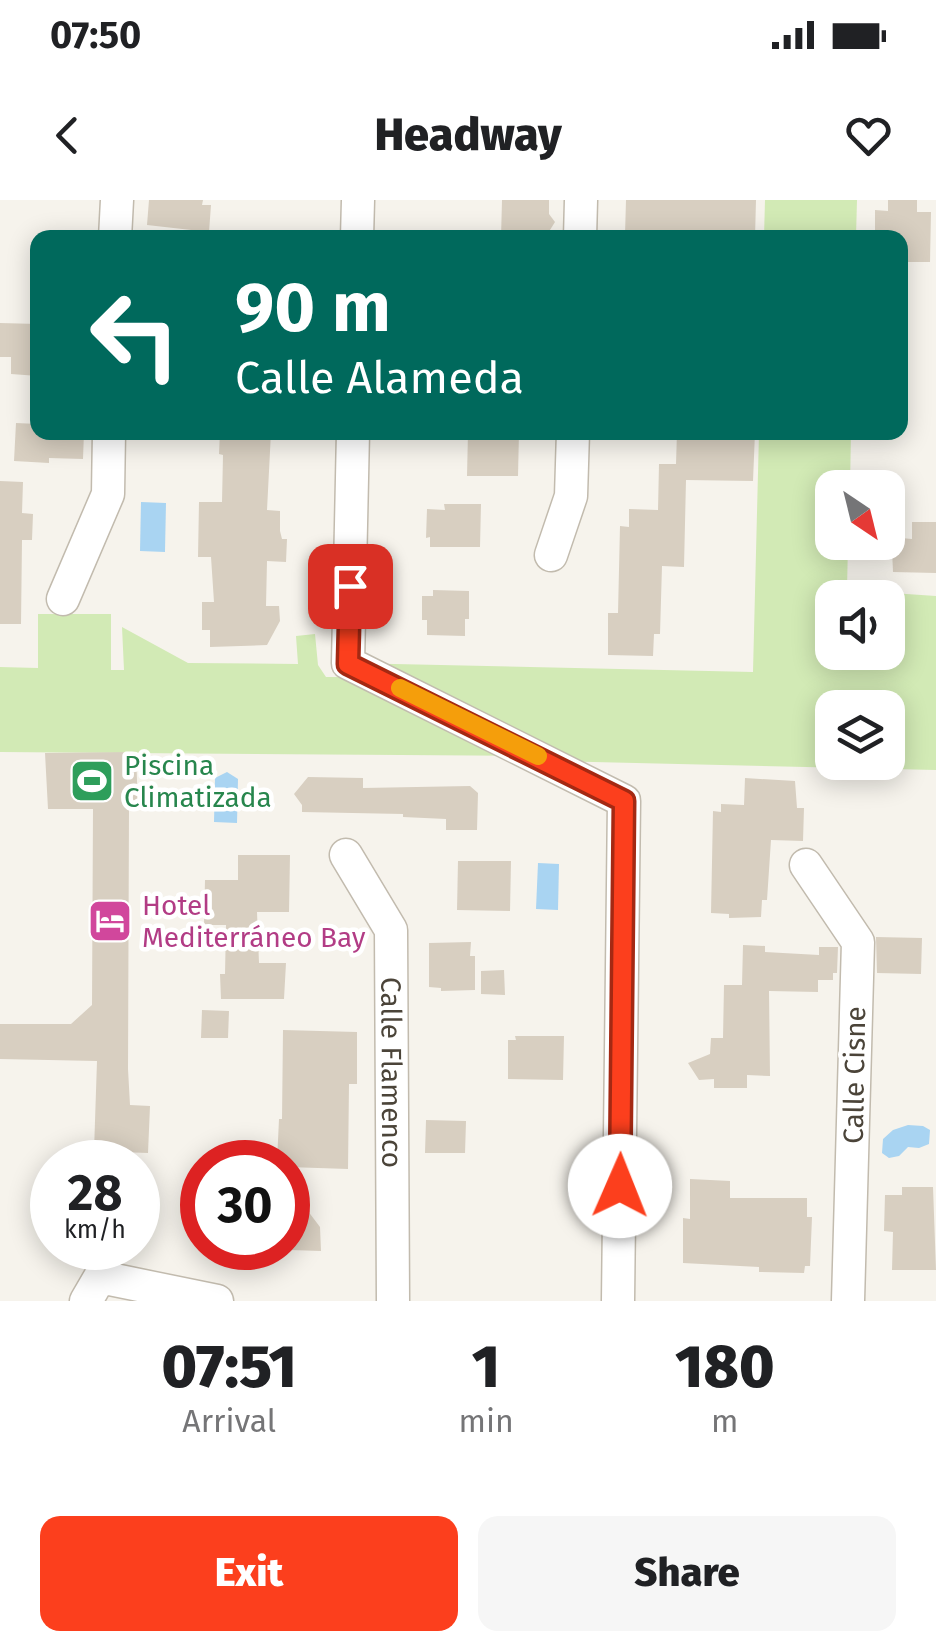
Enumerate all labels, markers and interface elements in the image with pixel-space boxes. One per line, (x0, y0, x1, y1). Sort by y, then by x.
text: 07:50 (50, 12, 141, 58)
icon: back (40, 108, 95, 163)
text: Headway (374, 108, 562, 162)
icon: heart (841, 108, 896, 163)
text: 90 m (235, 266, 391, 350)
icon: left (70, 270, 200, 400)
text: Calle Alameda (235, 351, 524, 405)
north arrow (815, 470, 905, 560)
map controls (815, 470, 905, 780)
pin (308, 544, 393, 629)
icon: arrive (323, 559, 378, 614)
button: sound (815, 580, 905, 670)
button: layers (815, 690, 905, 780)
place label: Piscina Climatizada (124, 749, 272, 814)
sports icon: Piscina Climatizada (69, 758, 115, 804)
place label: Hotel Mediterráneo Bay (142, 889, 366, 954)
hotel icon: Hotel Mediterráneo Bay (87, 898, 133, 944)
street label: Calle Flamenco (374, 977, 408, 1168)
street label: Calle Cisne (837, 1006, 872, 1144)
position arrow (568, 1134, 672, 1238)
speed limit sign: 30 (180, 1140, 310, 1270)
text: 28 (68, 1163, 122, 1223)
text: km/h (64, 1215, 126, 1245)
text: 07:51 (161, 1331, 297, 1403)
text: 1 (472, 1331, 500, 1403)
text: 180 (675, 1331, 775, 1403)
text: Arrival (182, 1402, 276, 1440)
text: min (458, 1402, 514, 1440)
text: m (711, 1402, 739, 1440)
button: Exit (40, 1516, 458, 1631)
button: Share (478, 1516, 896, 1631)

